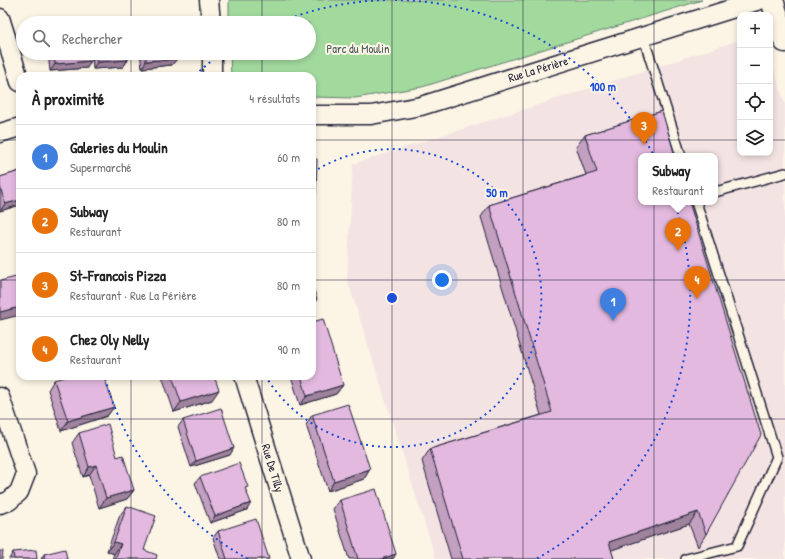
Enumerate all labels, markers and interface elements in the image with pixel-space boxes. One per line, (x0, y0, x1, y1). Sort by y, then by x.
map controls (737, 12, 773, 156)
button: + (737, 12, 773, 48)
search box (16, 16, 316, 60)
icon: search (30, 27, 52, 49)
text: Rechercher (62, 28, 123, 49)
park label: Parc du Moulin (327, 40, 389, 57)
button: − (737, 48, 773, 84)
street label: Rue La Périère (506, 52, 570, 86)
text: 100 m (590, 78, 616, 95)
button: locate (737, 84, 773, 120)
text: À proximité (32, 87, 104, 110)
text: 4 résultats (249, 89, 300, 107)
pin: 3 (631, 112, 657, 145)
button: layers (737, 120, 773, 156)
text: Galeries du Moulin (70, 137, 168, 158)
text: 1 (43, 148, 47, 166)
text: 60 m (277, 148, 300, 166)
popup (638, 153, 718, 205)
text: Supermarché (70, 158, 132, 176)
text: Subway (652, 160, 691, 181)
text: Restaurant (652, 181, 704, 199)
text: 50 m (486, 184, 508, 201)
text: Subway (70, 201, 108, 222)
text: 2 (42, 212, 48, 230)
text: 80 m (277, 212, 300, 230)
pin: 2 (665, 218, 691, 251)
text: Restaurant (70, 222, 121, 240)
text: St-Francois Pizza (70, 265, 166, 286)
pin: 4 (684, 266, 710, 299)
your location (432, 270, 452, 290)
text: 3 (42, 276, 48, 294)
text: 80 m (277, 276, 300, 294)
text: Restaurant · Rue La Périère (70, 286, 197, 304)
pin: 1 (600, 288, 626, 321)
centre of rings (385, 291, 399, 305)
text: Chez Oly Nelly (70, 329, 149, 350)
text: 4 (43, 340, 47, 358)
text: 90 m (278, 340, 300, 358)
text: Restaurant (70, 350, 121, 368)
street label: Rue De Tilly (258, 442, 288, 494)

